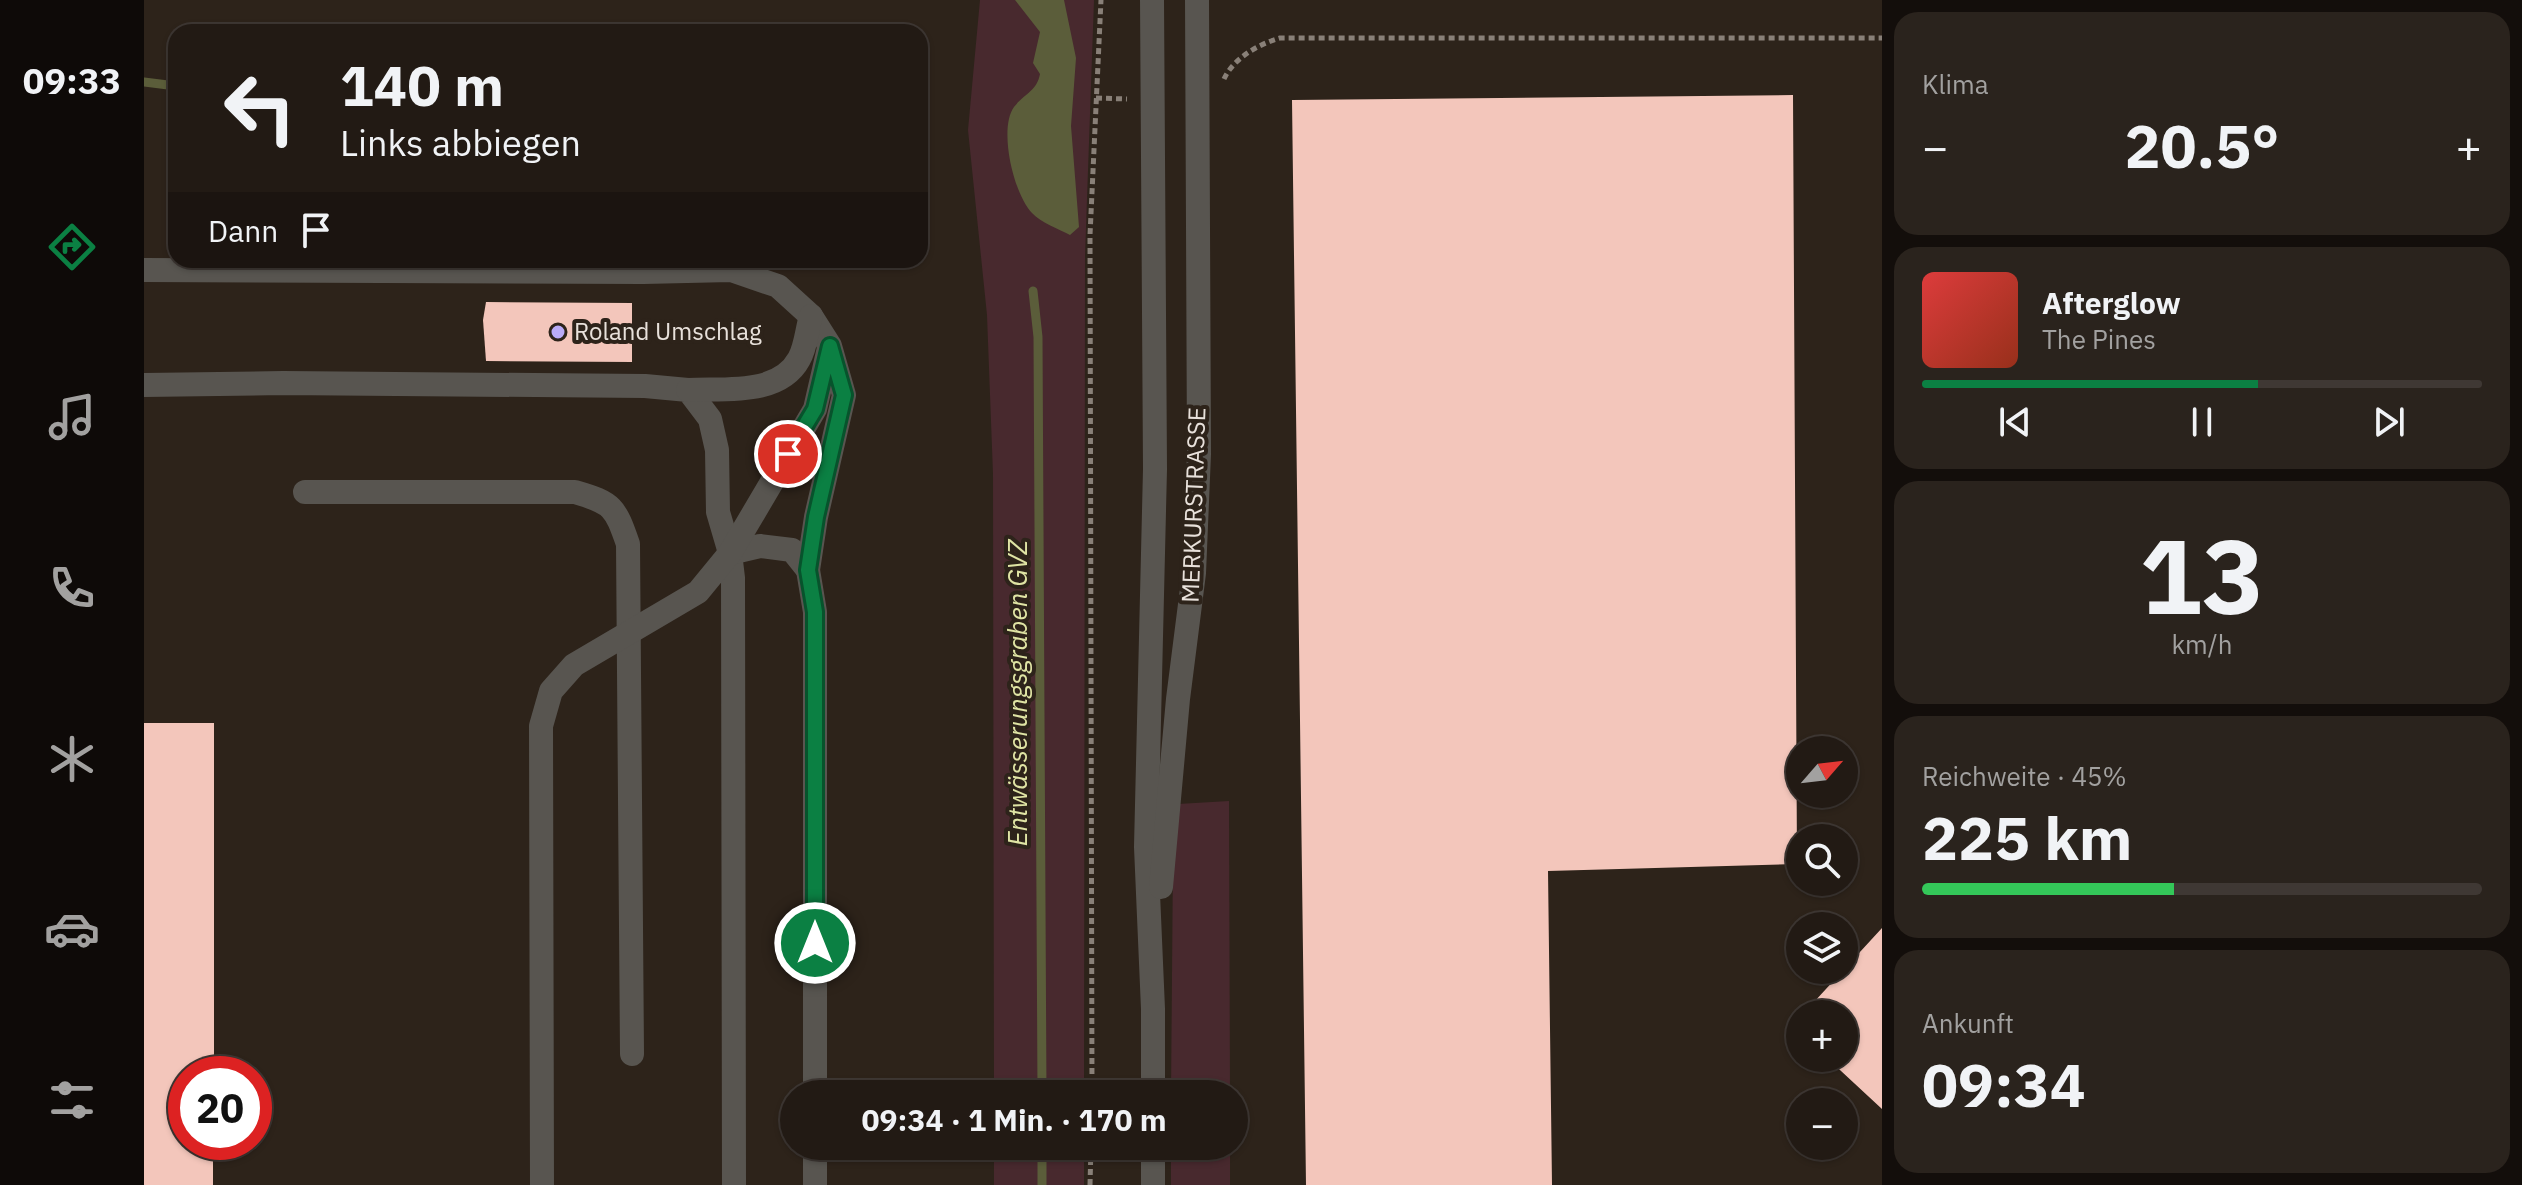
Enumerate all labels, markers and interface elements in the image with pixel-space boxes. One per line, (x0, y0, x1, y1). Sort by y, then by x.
text: 140 m (340, 49, 504, 121)
icon: left (208, 56, 312, 160)
text: 09:33 (23, 57, 121, 104)
text: Klima (1922, 67, 1989, 101)
text: 20.5° (2125, 106, 2279, 185)
text: − (1922, 118, 1948, 175)
text: + (2456, 118, 2482, 175)
text: Links abbiegen (340, 119, 581, 166)
icon: arrive (294, 208, 338, 252)
text: Dann (208, 211, 278, 250)
icon: directions (44, 219, 100, 275)
text: Afterglow (2042, 283, 2181, 322)
place label: Roland Umschlag (574, 315, 762, 347)
text: The Pines (2042, 322, 2156, 356)
marker: Roland Umschlag (549, 323, 567, 341)
icon: music (44, 389, 100, 445)
icon: previous (1993, 400, 2037, 444)
icon: pause (2180, 400, 2224, 444)
icon: next (2367, 400, 2411, 444)
street label: MERKURSTRASSE (1174, 407, 1212, 603)
pin (754, 420, 822, 488)
icon: arrive (766, 432, 810, 476)
text: 13 (2140, 507, 2264, 643)
water label: Entwässerungsgraben GVZ (1000, 539, 1034, 846)
icon: phone (44, 560, 100, 616)
text: km/h (2171, 627, 2233, 661)
icon: climate (44, 731, 100, 787)
north arrow (1786, 736, 1858, 808)
map controls (1786, 736, 1858, 1160)
text: Reichweite · 45% (1922, 759, 2127, 793)
text: 225 km (1922, 798, 2132, 877)
button: search (1786, 824, 1858, 896)
icon: car (44, 901, 100, 957)
position arrow (773, 901, 857, 985)
button: layers (1786, 912, 1858, 984)
button: + (1786, 1000, 1858, 1072)
text: Ankunft (1922, 1006, 2014, 1040)
text: 09:34 (1922, 1045, 2086, 1124)
speed limit sign: 20 (168, 1056, 272, 1160)
icon: filters (44, 1072, 100, 1128)
button: − (1786, 1088, 1858, 1160)
text: 09:34 · 1 Min. · 170 m (861, 1100, 1167, 1139)

